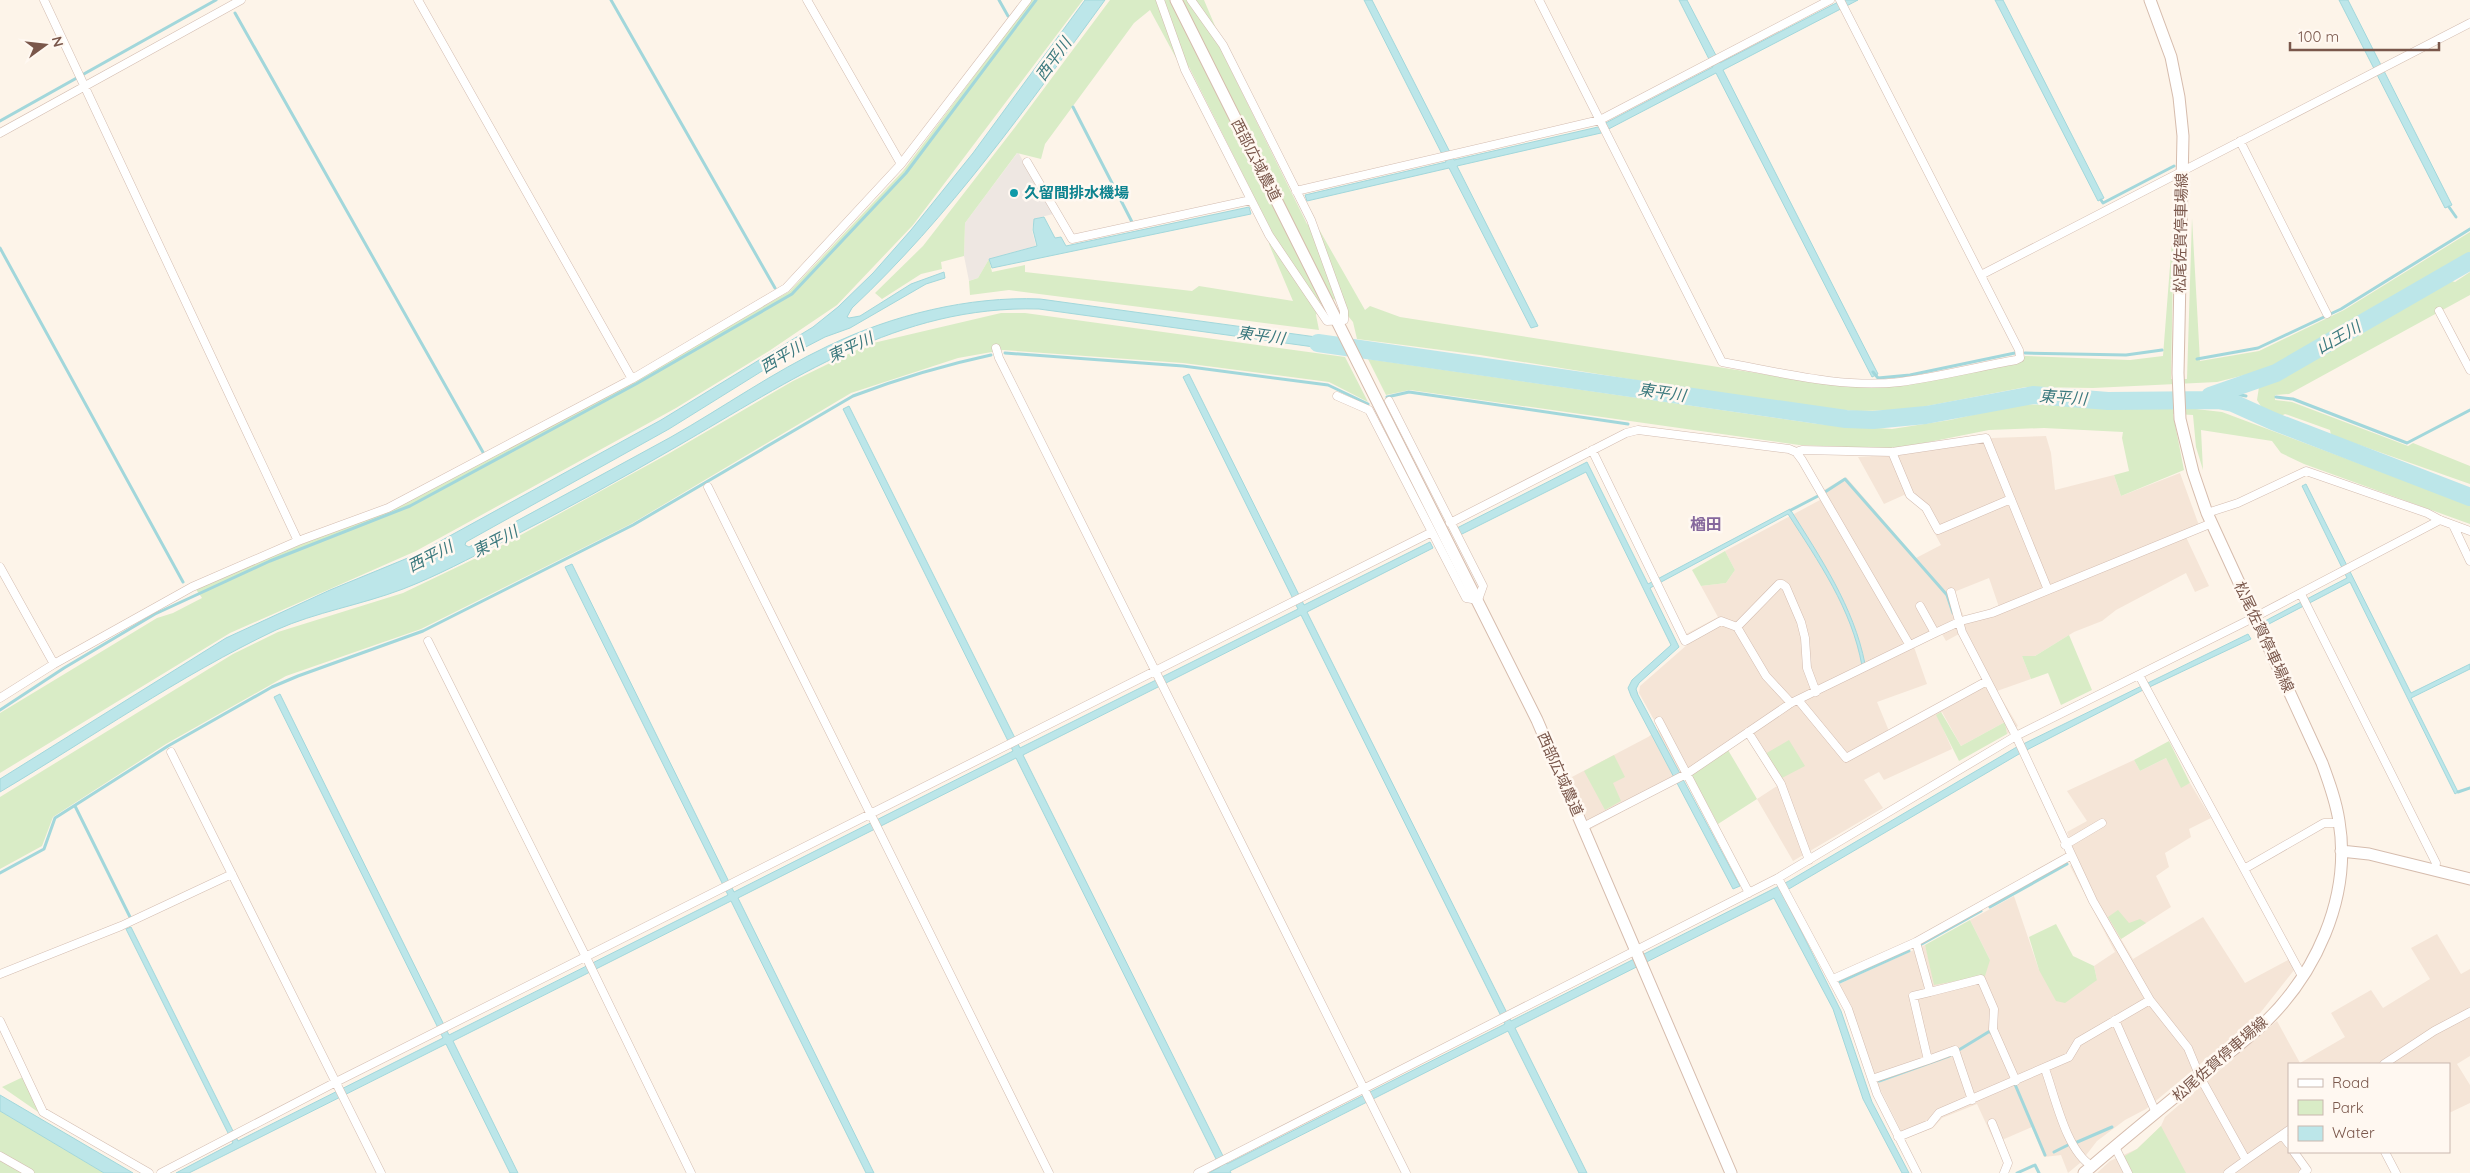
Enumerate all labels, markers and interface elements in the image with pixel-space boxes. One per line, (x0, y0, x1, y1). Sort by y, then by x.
north arrow (20, 20, 70, 70)
scale bar (2290, 20, 2439, 52)
text: 100 m (2298, 27, 2339, 46)
water label: 西平川 (1031, 32, 1076, 84)
text: N (48, 34, 68, 49)
street label: 西部広域農道 (1228, 115, 1285, 204)
street label: 松尾佐賀停車場線 (2170, 173, 2191, 293)
place label: 久留間排水機場 (1024, 183, 1129, 202)
marker: 久留間排水機場 (1008, 187, 1020, 199)
water label: 山王川 (2312, 315, 2366, 358)
water label: 東平川 (1236, 322, 1288, 349)
water label: 東平川 (824, 327, 878, 366)
water label: 西平川 (756, 334, 809, 377)
water label: 東平川 (1637, 379, 1689, 406)
water label: 東平川 (2038, 385, 2090, 409)
district label: 楢田 (1690, 514, 1722, 534)
water label: 東平川 (469, 520, 523, 561)
water label: 西平川 (404, 535, 458, 576)
street label: 松尾佐賀停車場線 (2230, 578, 2298, 695)
street label: 西部広域農道 (1533, 729, 1587, 819)
street label: 松尾佐賀停車場線 (2168, 1012, 2271, 1105)
legend (2288, 1063, 2450, 1153)
text: Road (2332, 1073, 2369, 1092)
text: Park (2332, 1098, 2364, 1117)
text: Water (2332, 1123, 2375, 1142)

